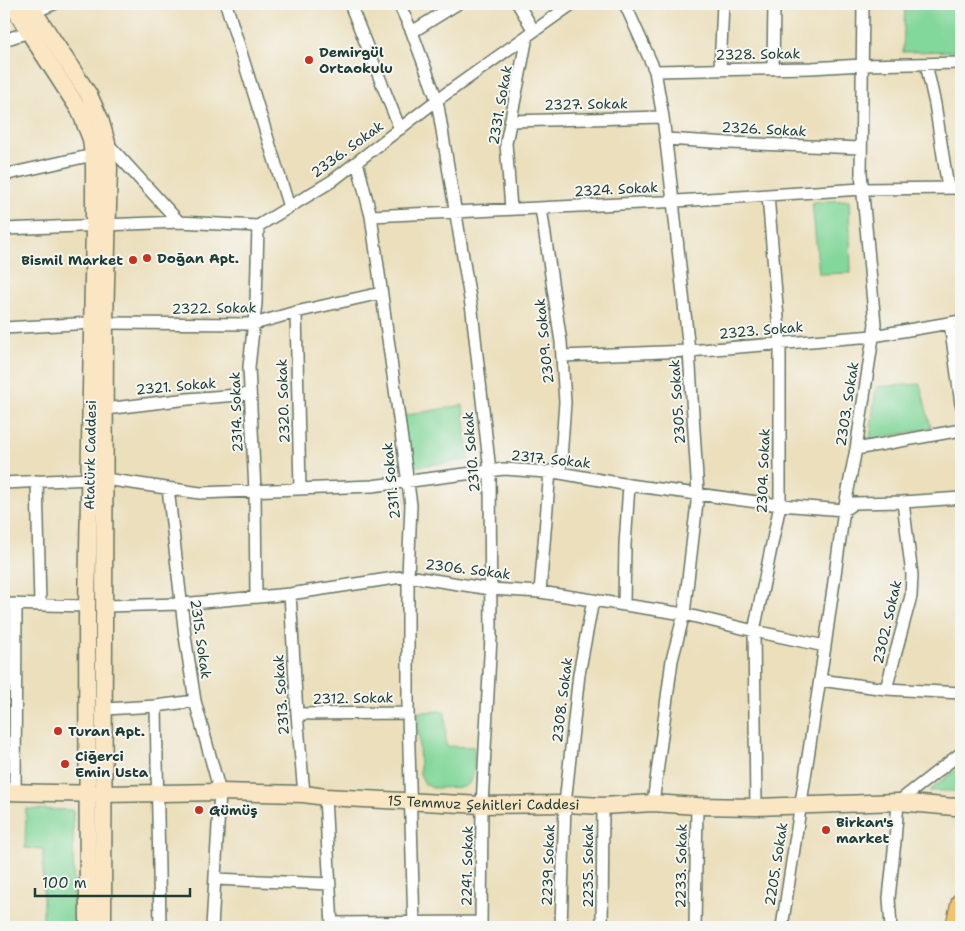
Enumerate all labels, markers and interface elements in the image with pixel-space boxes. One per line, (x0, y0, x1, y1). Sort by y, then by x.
place label: Demirgül Ortaokulu (319, 43, 393, 77)
street label: 2328. Sokak (715, 44, 801, 64)
marker: Demirgül Ortaokulu (303, 54, 315, 66)
street label: 2331. Sokak (484, 64, 516, 146)
street label: 2327. Sokak (544, 94, 628, 114)
street label: 2336. Sokak (307, 117, 387, 181)
street label: 2326. Sokak (721, 118, 807, 140)
street label: 2324. Sokak (573, 178, 659, 200)
place label: Doğan Apt. (157, 249, 239, 267)
place label: Bismil Market (21, 251, 123, 269)
marker: Doğan Apt. (141, 252, 153, 264)
marker: Bismil Market (127, 254, 139, 266)
street label: 2309. Sokak (531, 297, 557, 385)
street label: 2322. Sokak (171, 298, 257, 318)
street label: 2323. Sokak (718, 317, 804, 343)
street label: 2320. Sokak (273, 358, 293, 444)
street label: 2305. Sokak (665, 359, 689, 445)
street label: 2303. Sokak (831, 360, 863, 448)
street label: 2314. Sokak (226, 371, 246, 453)
street label: 2321. Sokak (135, 374, 217, 398)
street label: Atatürk Caddesi (80, 400, 100, 510)
street label: 2310. Sokak (459, 411, 483, 493)
street label: 2304. Sokak (753, 428, 773, 514)
street label: 2311. Sokak (378, 442, 404, 520)
street label: 2317. Sokak (510, 446, 592, 472)
street label: 2306. Sokak (424, 555, 512, 583)
street label: 2302. Sokak (869, 578, 905, 666)
street label: 2315. Sokak (186, 598, 216, 680)
street label: 2313. Sokak (269, 654, 293, 736)
street label: 2308. Sokak (548, 656, 576, 744)
street label: 2312. Sokak (312, 688, 394, 708)
place label: Turan Apt. (68, 722, 145, 740)
marker: Turan Apt. (52, 725, 64, 737)
place label: Ciğerci Emin Usta (75, 747, 149, 781)
marker: Ciğerci Emin Usta (59, 758, 71, 770)
street label: 15 Temmuz Şehitleri Caddesi (387, 791, 580, 814)
place label: Gümüş (209, 801, 258, 819)
marker: Gümüş (193, 804, 205, 816)
place label: Birkan's market (836, 813, 894, 847)
street label: 2205. Sokak (760, 821, 792, 907)
street label: 2233. Sokak (671, 823, 691, 909)
street label: 2239 Sokak (538, 824, 558, 906)
street label: 2235. Sokak (579, 824, 597, 908)
marker: Birkan's market (820, 824, 832, 836)
street label: 2241. Sokak (457, 825, 477, 907)
scale bar (35, 866, 190, 898)
text: 100 m (42, 873, 87, 893)

